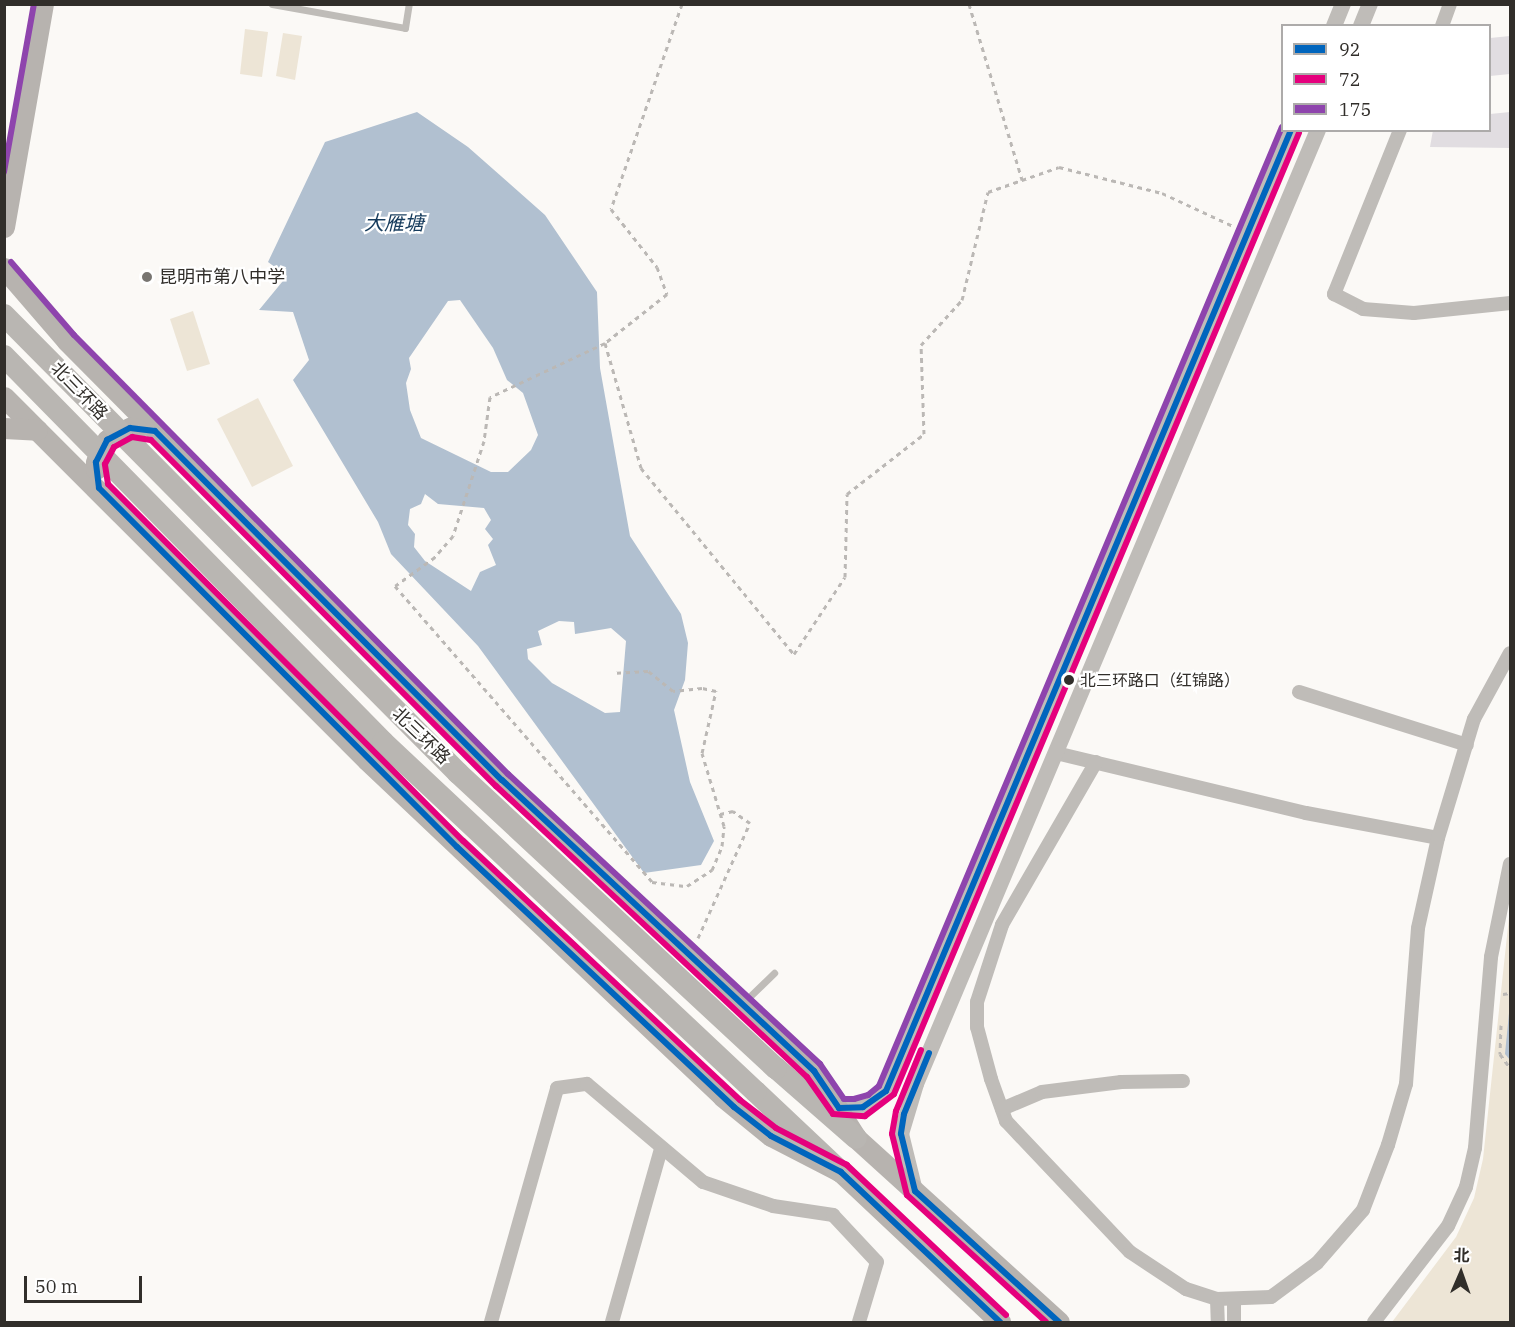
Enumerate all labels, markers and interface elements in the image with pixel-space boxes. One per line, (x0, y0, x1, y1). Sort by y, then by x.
legend (1281, 24, 1491, 132)
text: 92 (1339, 38, 1361, 61)
text: 72 (1339, 68, 1361, 91)
text: 175 (1339, 98, 1371, 121)
water label: 大雁塘 (364, 210, 424, 234)
place label: 昆明市第八中学 (159, 266, 285, 288)
marker: 昆明市第八中学 (140, 270, 154, 284)
street label: 北三环路 (46, 358, 112, 424)
place label: 北三环路口（红锦路） (1080, 670, 1240, 690)
marker: 北三环路口（红锦路） (1063, 674, 1075, 686)
street label: 北三环路 (388, 703, 454, 769)
north arrow (1431, 1243, 1491, 1303)
text: 北 (1453, 1245, 1470, 1265)
scale bar (27, 1264, 146, 1302)
text: 50 m (35, 1275, 78, 1298)

